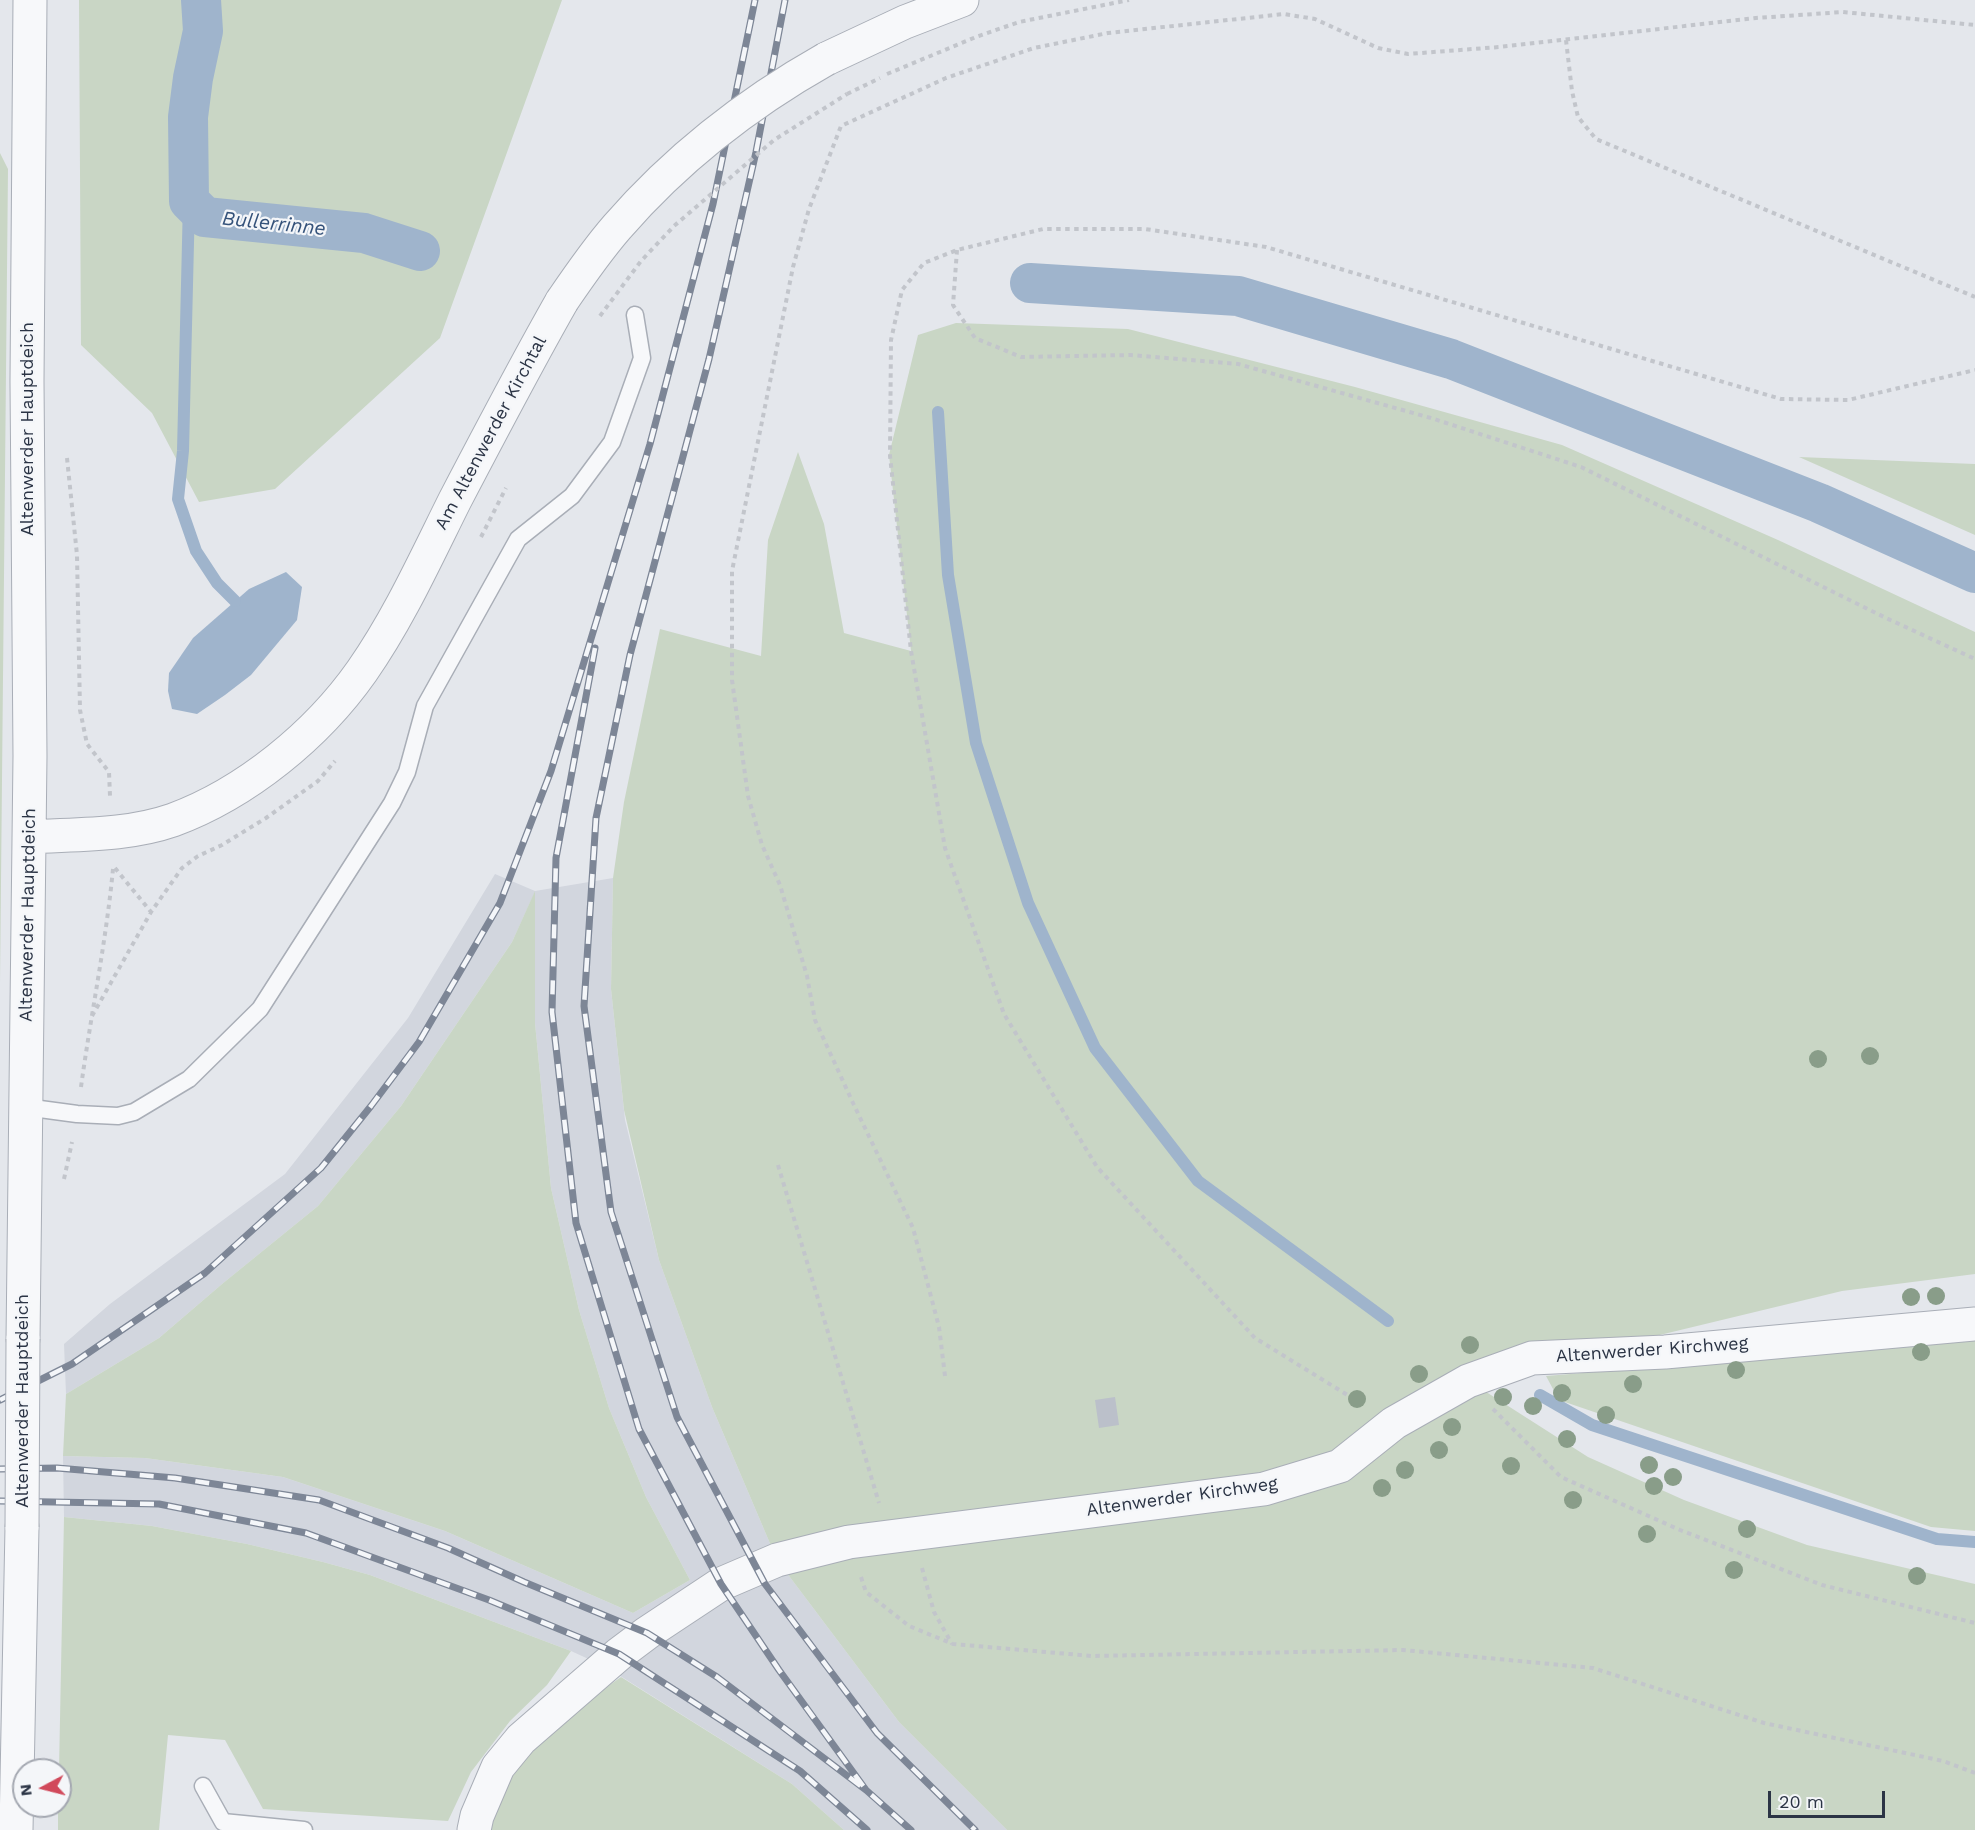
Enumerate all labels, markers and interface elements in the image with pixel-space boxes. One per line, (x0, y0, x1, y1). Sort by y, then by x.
water label: Bullerrinne (221, 207, 327, 241)
street label: Altenwerder Hauptdeich (17, 322, 39, 536)
street label: Am Altenwerder Kirchtal (431, 332, 551, 534)
street label: Altenwerder Hauptdeich (15, 808, 41, 1022)
street label: Altenwerder Hauptdeich (12, 1294, 34, 1508)
street label: Altenwerder Kirchweg (1555, 1333, 1749, 1367)
street label: Altenwerder Kirchweg (1085, 1473, 1279, 1521)
north arrow (12, 1758, 72, 1818)
scale bar (1771, 1779, 1888, 1817)
text: N (15, 1783, 36, 1797)
text: 20 m (1779, 1791, 1824, 1812)

